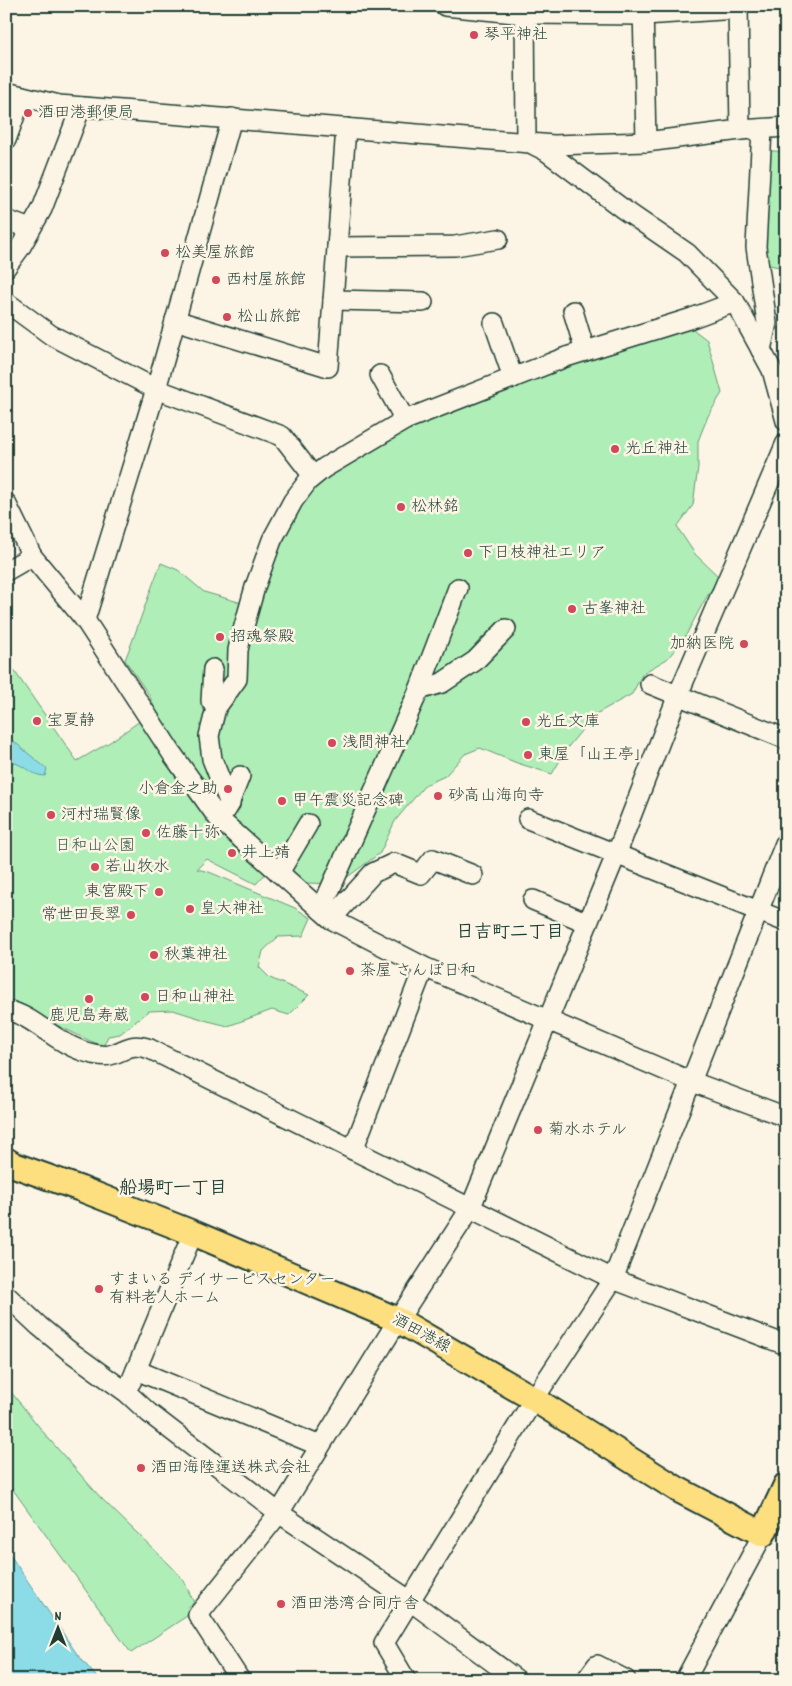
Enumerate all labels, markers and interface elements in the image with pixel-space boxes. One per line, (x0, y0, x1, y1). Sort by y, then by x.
place label: 琴平神社 (484, 24, 548, 47)
marker: 琴平神社 (468, 29, 480, 41)
place label: 酒田港郵便局 (38, 102, 134, 125)
marker: 酒田港郵便局 (22, 107, 34, 119)
place label: 松美屋旅館 (175, 242, 255, 265)
marker: 松美屋旅館 (159, 247, 171, 259)
place label: 西村屋旅館 (226, 269, 306, 292)
marker: 西村屋旅館 (210, 274, 222, 286)
place label: 松山旅館 (237, 306, 301, 329)
marker: 松山旅館 (221, 311, 233, 323)
place label: 光丘神社 (625, 438, 689, 461)
marker: 光丘神社 (609, 443, 621, 455)
place label: 松林銘 (411, 496, 459, 519)
marker: 松林銘 (395, 501, 407, 513)
place label: 下日枝神社エリア (478, 542, 606, 565)
marker: 下日枝神社エリア (462, 547, 474, 559)
place label: 古峯神社 (582, 598, 646, 621)
marker: 古峯神社 (566, 603, 578, 615)
place label: 招魂祭殿 (230, 626, 294, 649)
marker: 招魂祭殿 (214, 631, 226, 643)
place label: 加納医院 (670, 633, 734, 656)
marker: 加納医院 (738, 638, 750, 650)
place label: 宝夏静 (47, 710, 95, 733)
place label: 光丘文庫 (536, 711, 600, 734)
marker: 宝夏静 (31, 715, 43, 727)
marker: 光丘文庫 (520, 716, 532, 728)
place label: 浅間神社 (342, 732, 406, 755)
marker: 浅間神社 (326, 737, 338, 749)
place label: 東屋「山王亭」 (538, 744, 650, 767)
marker: 東屋「山王亭」 (522, 749, 534, 761)
place label: 小倉金之助 (138, 778, 218, 801)
marker: 小倉金之助 (222, 783, 234, 795)
place label: 砂高山海向寺 (448, 785, 544, 808)
place label: 甲午震災記念碑 (292, 790, 404, 813)
marker: 砂高山海向寺 (432, 790, 444, 802)
marker: 甲午震災記念碑 (276, 795, 288, 807)
place label: 河村瑞賢像 (61, 804, 141, 827)
marker: 河村瑞賢像 (45, 809, 57, 821)
place label: 佐藤十弥 (156, 822, 220, 845)
marker: 佐藤十弥 (140, 827, 152, 839)
park label: 日和山公園 (55, 835, 135, 858)
place label: 井上靖 (242, 842, 290, 865)
marker: 井上靖 (226, 847, 238, 859)
place label: 若山牧水 (105, 856, 169, 879)
marker: 若山牧水 (89, 861, 101, 873)
place label: 東宮殿下 (85, 881, 149, 904)
marker: 東宮殿下 (153, 886, 165, 898)
place label: 皇大神社 (200, 898, 264, 921)
marker: 皇大神社 (184, 903, 196, 915)
place label: 常世田長翠 (41, 904, 121, 927)
marker: 常世田長翠 (125, 909, 137, 921)
district label: 日吉町二丁目 (456, 921, 564, 946)
place label: 秋葉神社 (164, 944, 228, 967)
marker: 秋葉神社 (148, 949, 160, 961)
place label: 茶屋 さんぽ日和 (360, 960, 476, 983)
marker: 茶屋 さんぽ日和 (344, 965, 356, 977)
place label: 日和山神社 (155, 986, 235, 1009)
marker: 日和山神社 (139, 991, 151, 1003)
marker: 鹿児島寿蔵 (83, 993, 95, 1005)
place label: 鹿児島寿蔵 (49, 1005, 129, 1028)
place label: 菊水ホテル (548, 1119, 627, 1142)
marker: 菊水ホテル (532, 1124, 544, 1136)
district label: 船場町一丁目 (119, 1177, 227, 1202)
place label: すまいる デイサービスセンター 有料老人ホーム (109, 1269, 335, 1310)
marker: すまいる デイサービスセンター 有料老人ホーム (93, 1283, 105, 1295)
street label: 酒田港線 (387, 1308, 455, 1360)
place label: 酒田海陸運送株式会社 (151, 1457, 311, 1480)
marker: 酒田海陸運送株式会社 (135, 1462, 147, 1474)
place label: 酒田港湾合同庁舎 (291, 1593, 419, 1616)
marker: 酒田港湾合同庁舎 (275, 1598, 287, 1610)
north arrow (32, 1604, 82, 1654)
text: N (55, 1607, 62, 1627)

